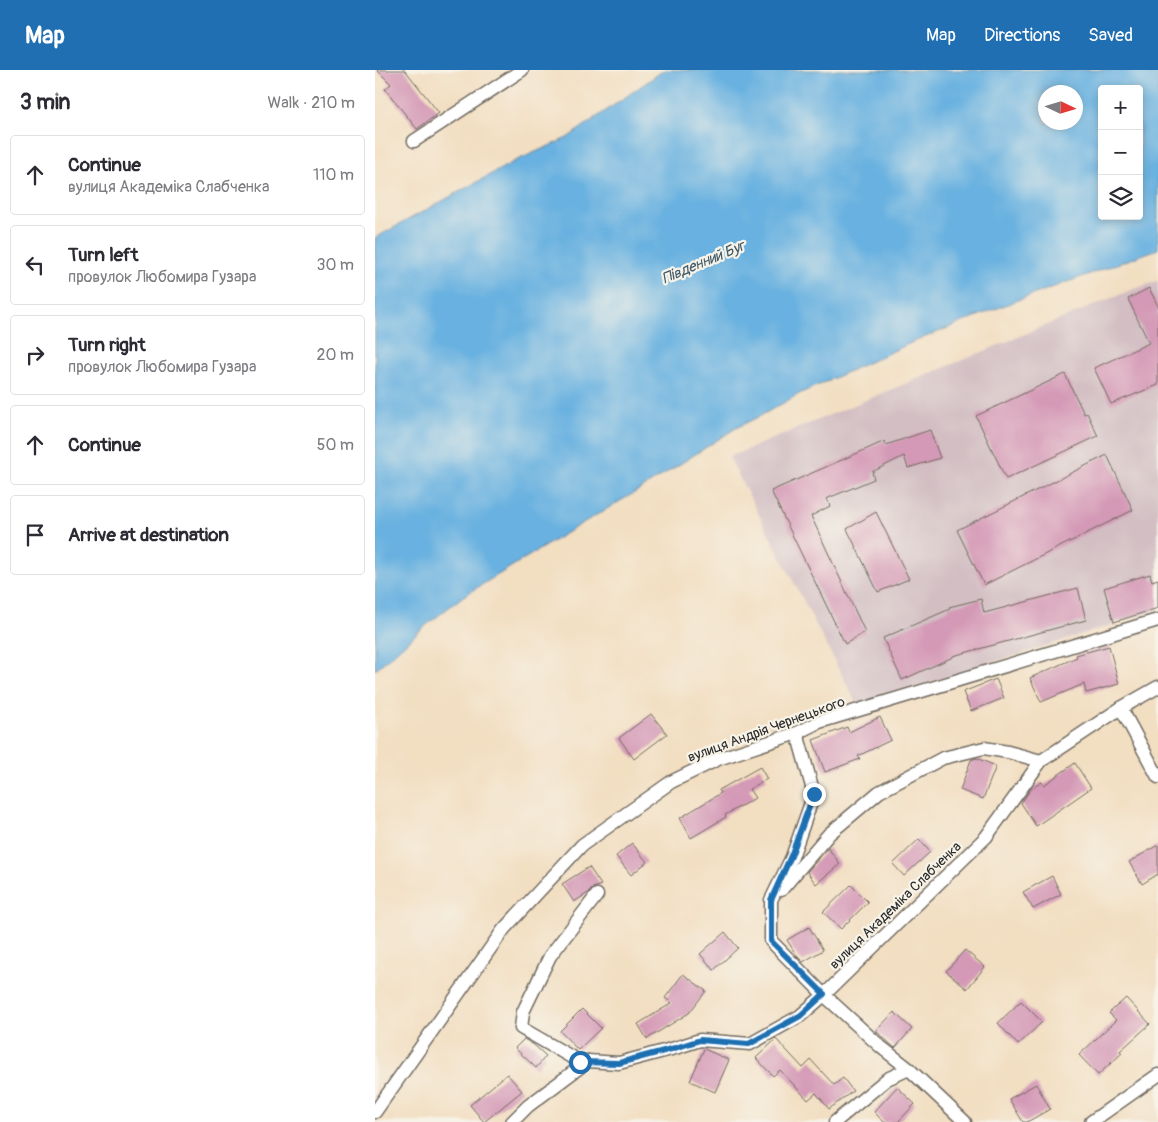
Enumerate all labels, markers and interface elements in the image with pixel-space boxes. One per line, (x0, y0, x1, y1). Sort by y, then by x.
text: Map (25, 21, 65, 50)
text: Map (926, 24, 956, 47)
text: Directions (984, 24, 1060, 47)
text: Saved (1088, 24, 1133, 47)
north arrow (1038, 85, 1083, 130)
map controls (1098, 85, 1143, 220)
button: + (1098, 85, 1143, 130)
text: 3 min (20, 89, 70, 116)
text: Walk · 210 m (267, 93, 355, 113)
button: − (1098, 130, 1143, 175)
text: Continue (68, 153, 141, 177)
icon: ahead (21, 161, 49, 189)
text: 110 m (313, 165, 354, 185)
button: layers (1098, 175, 1143, 220)
text: вулиця Академіка Слабченка (68, 177, 269, 197)
water label: Південний Буг (659, 236, 749, 288)
text: Turn left (68, 243, 138, 267)
icon: left (21, 251, 49, 279)
text: 30 m (316, 255, 354, 275)
text: провулок Любомира Гузара (68, 267, 256, 287)
text: Turn right (68, 333, 146, 357)
icon: right (21, 341, 49, 369)
text: 20 m (316, 345, 354, 365)
text: провулок Любомира Гузара (68, 357, 256, 377)
icon: ahead (21, 431, 49, 459)
text: Continue (68, 433, 141, 457)
text: 50 m (317, 435, 354, 455)
icon: arrive (21, 521, 49, 549)
text: Arrive at destination (68, 523, 229, 547)
street label: вулиця Андрія Чернецького (685, 693, 848, 766)
route end (803, 783, 826, 806)
street label: вулиця Академіка Слабченка (826, 838, 965, 973)
route start (569, 1051, 592, 1074)

